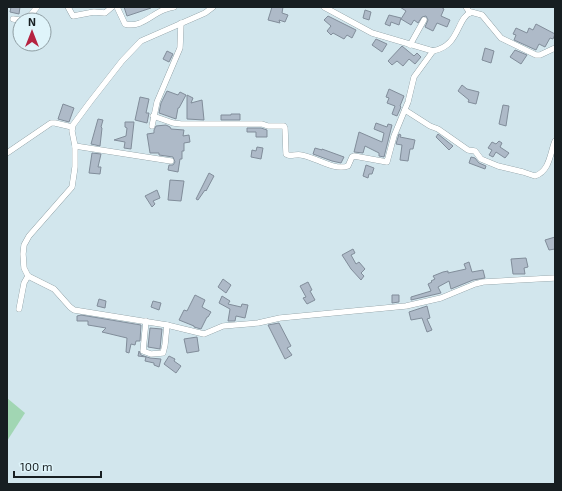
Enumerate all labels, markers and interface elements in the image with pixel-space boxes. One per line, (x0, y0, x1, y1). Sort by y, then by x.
north arrow (12, 12, 52, 52)
text: N (28, 15, 36, 28)
scale bar (14, 453, 101, 479)
text: 100 m (20, 459, 52, 473)

